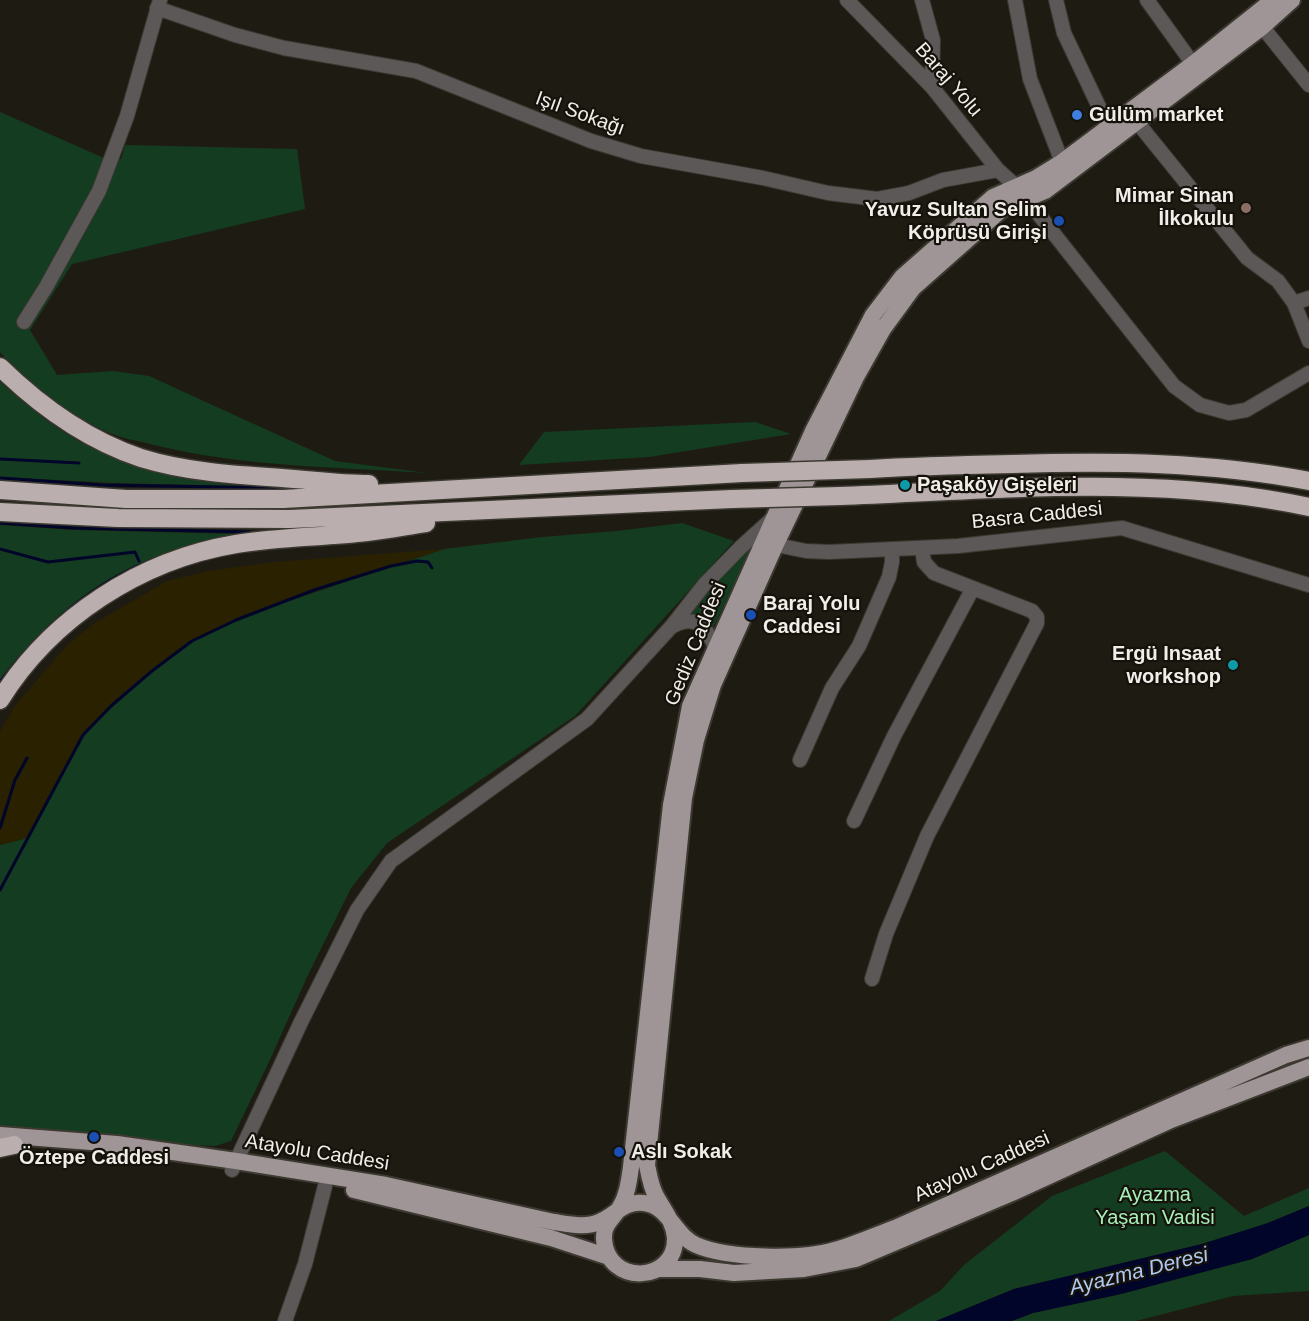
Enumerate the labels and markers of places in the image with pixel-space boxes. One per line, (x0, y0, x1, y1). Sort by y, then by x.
place label: Gülüm market (1089, 103, 1223, 127)
marker: Gülüm market (1070, 108, 1084, 122)
place label: Mimar Sinan İlkokulu (1115, 184, 1234, 231)
place label: Yavuz Sultan Selim Köprüsü Girişi (865, 198, 1047, 245)
marker: Mimar Sinan İlkokulu (1239, 201, 1253, 215)
marker: Yavuz Sultan Selim Köprüsü Girişi (1052, 214, 1066, 228)
place label: Paşaköy Gişeleri (917, 473, 1077, 497)
marker: Paşaköy Gişeleri (898, 478, 912, 492)
place label: Baraj Yolu Caddesi (763, 592, 860, 639)
marker: Baraj Yolu Caddesi (744, 608, 758, 622)
place label: Ergü Insaat workshop (1112, 642, 1221, 689)
marker: Ergü Insaat workshop (1226, 658, 1240, 672)
marker: Öztepe Caddesi (87, 1130, 101, 1144)
place label: Aslı Sokak (631, 1140, 732, 1164)
marker: Aslı Sokak (612, 1145, 626, 1159)
place label: Öztepe Caddesi (19, 1146, 169, 1170)

